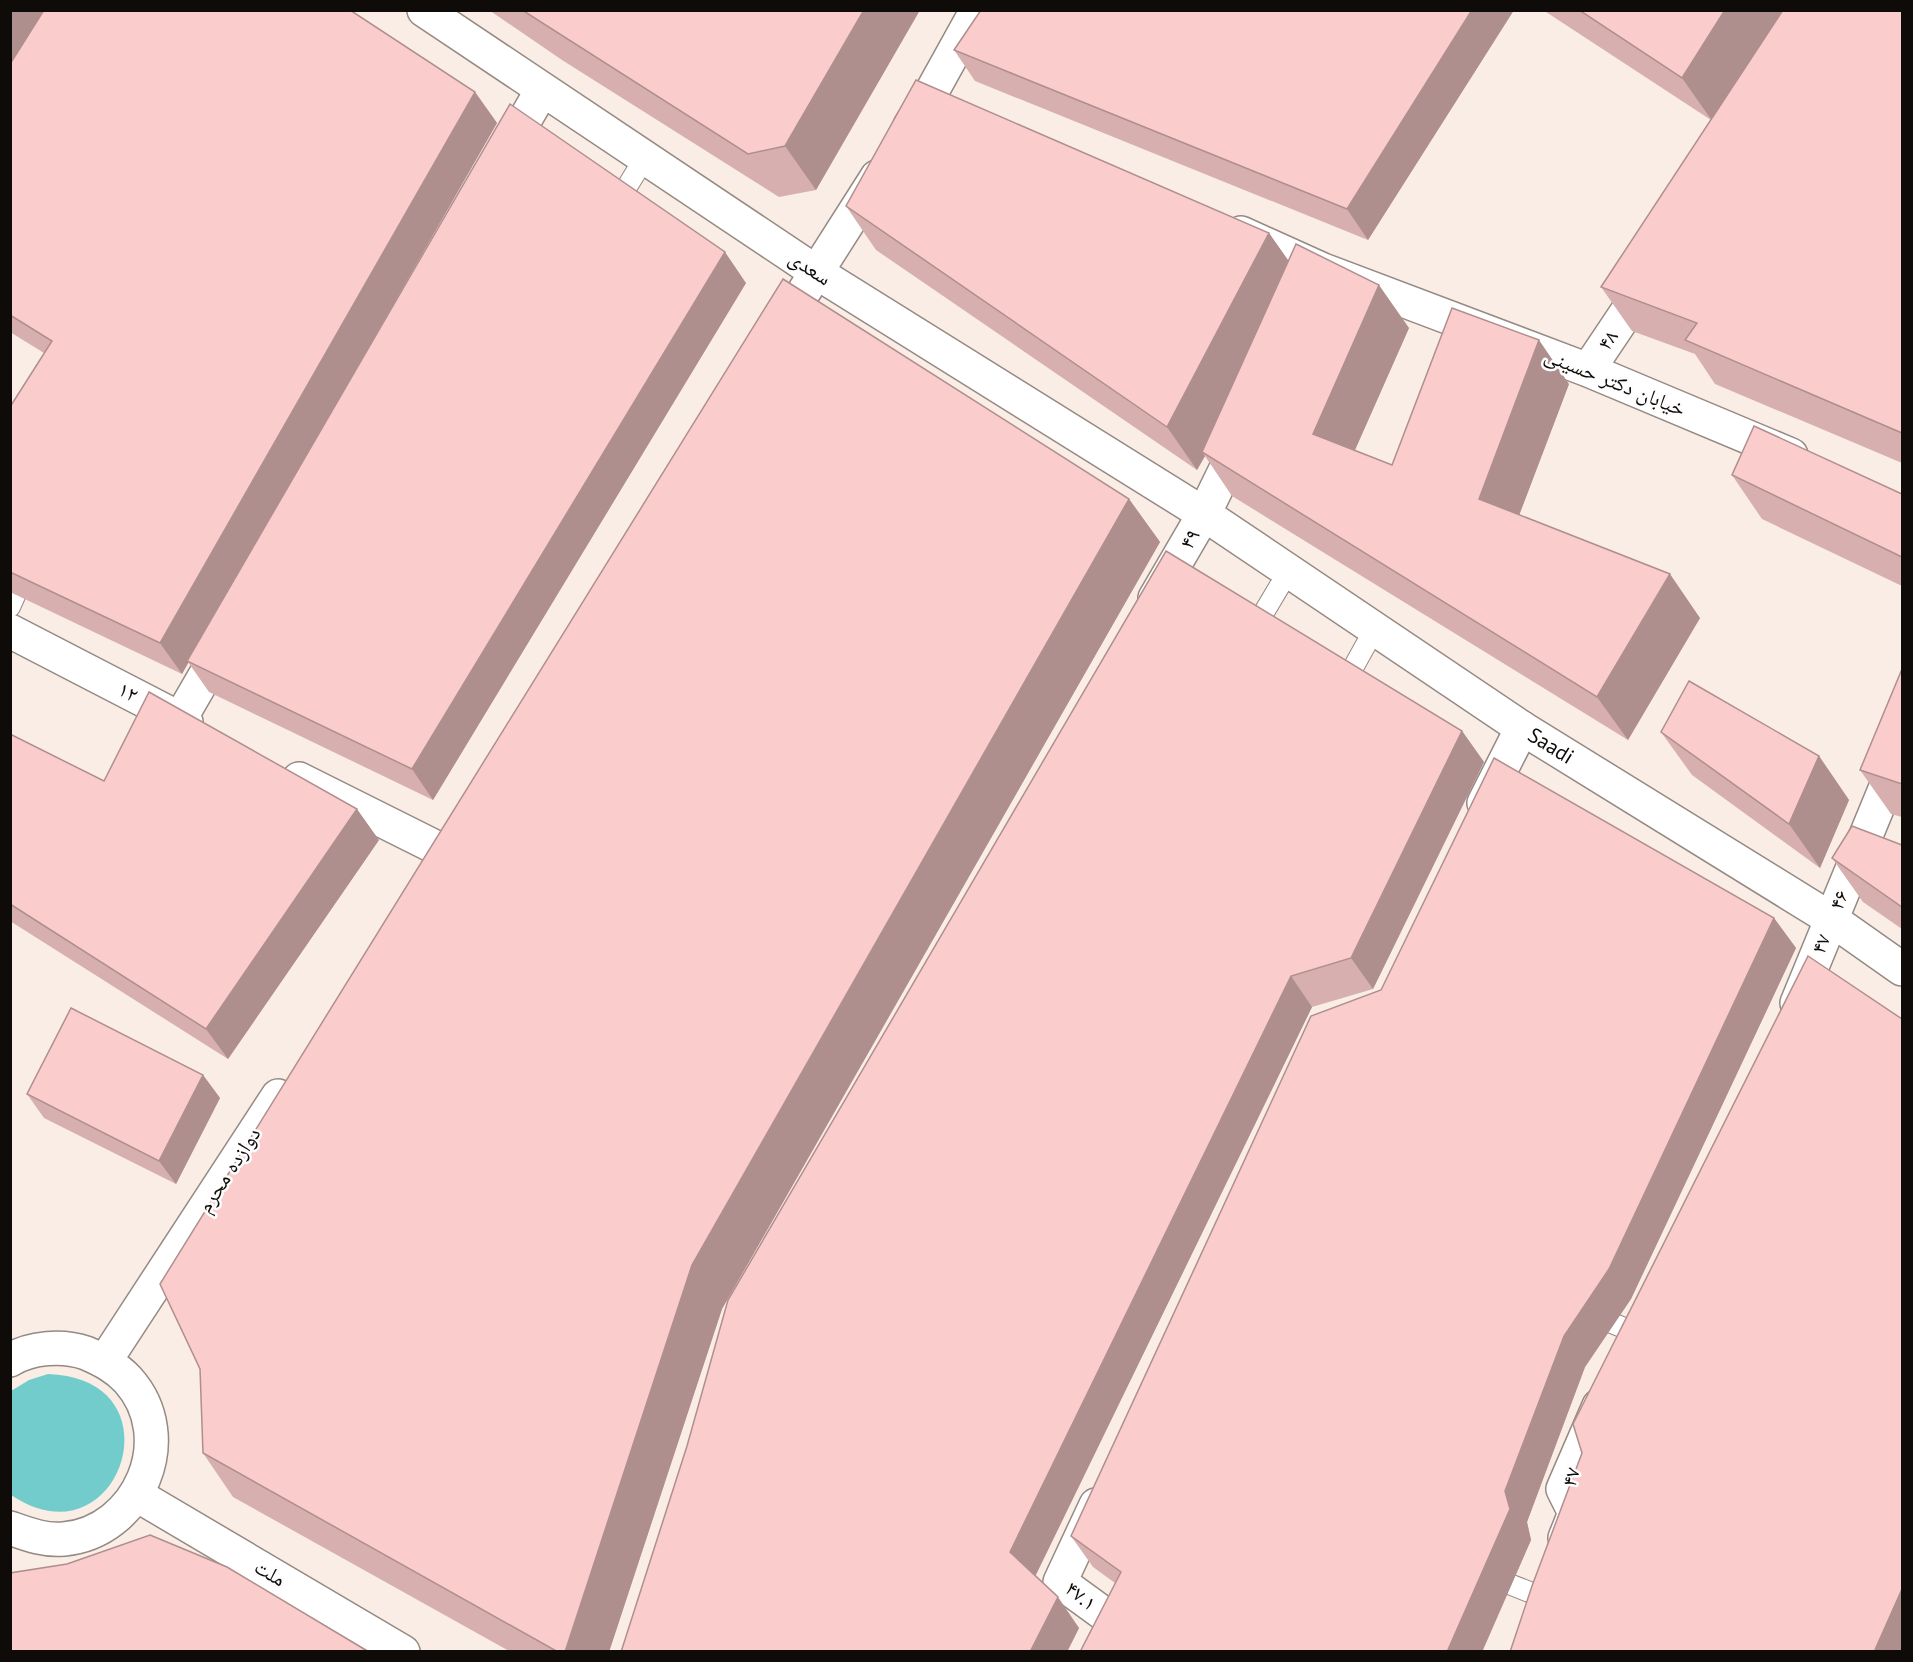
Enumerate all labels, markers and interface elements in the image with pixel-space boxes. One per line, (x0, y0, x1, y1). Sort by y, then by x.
street label: سعدی (784, 244, 837, 291)
street label: ۴۸ (1591, 324, 1624, 355)
street label: خیابان دکتر حسینی (1541, 341, 1690, 422)
street label: ۴۹ (1173, 524, 1206, 554)
street label: ۱۲ (114, 675, 143, 708)
street label: Saadi (1523, 721, 1579, 770)
street label: ۴۶ (1822, 886, 1855, 914)
street label: ۴۷ (1804, 930, 1837, 958)
street label: دوازده محرم (191, 1122, 267, 1218)
street label: ۴۷ (1555, 1464, 1586, 1490)
street label: ملت (250, 1553, 291, 1592)
street label: ۴۷.۱ (1060, 1575, 1103, 1616)

